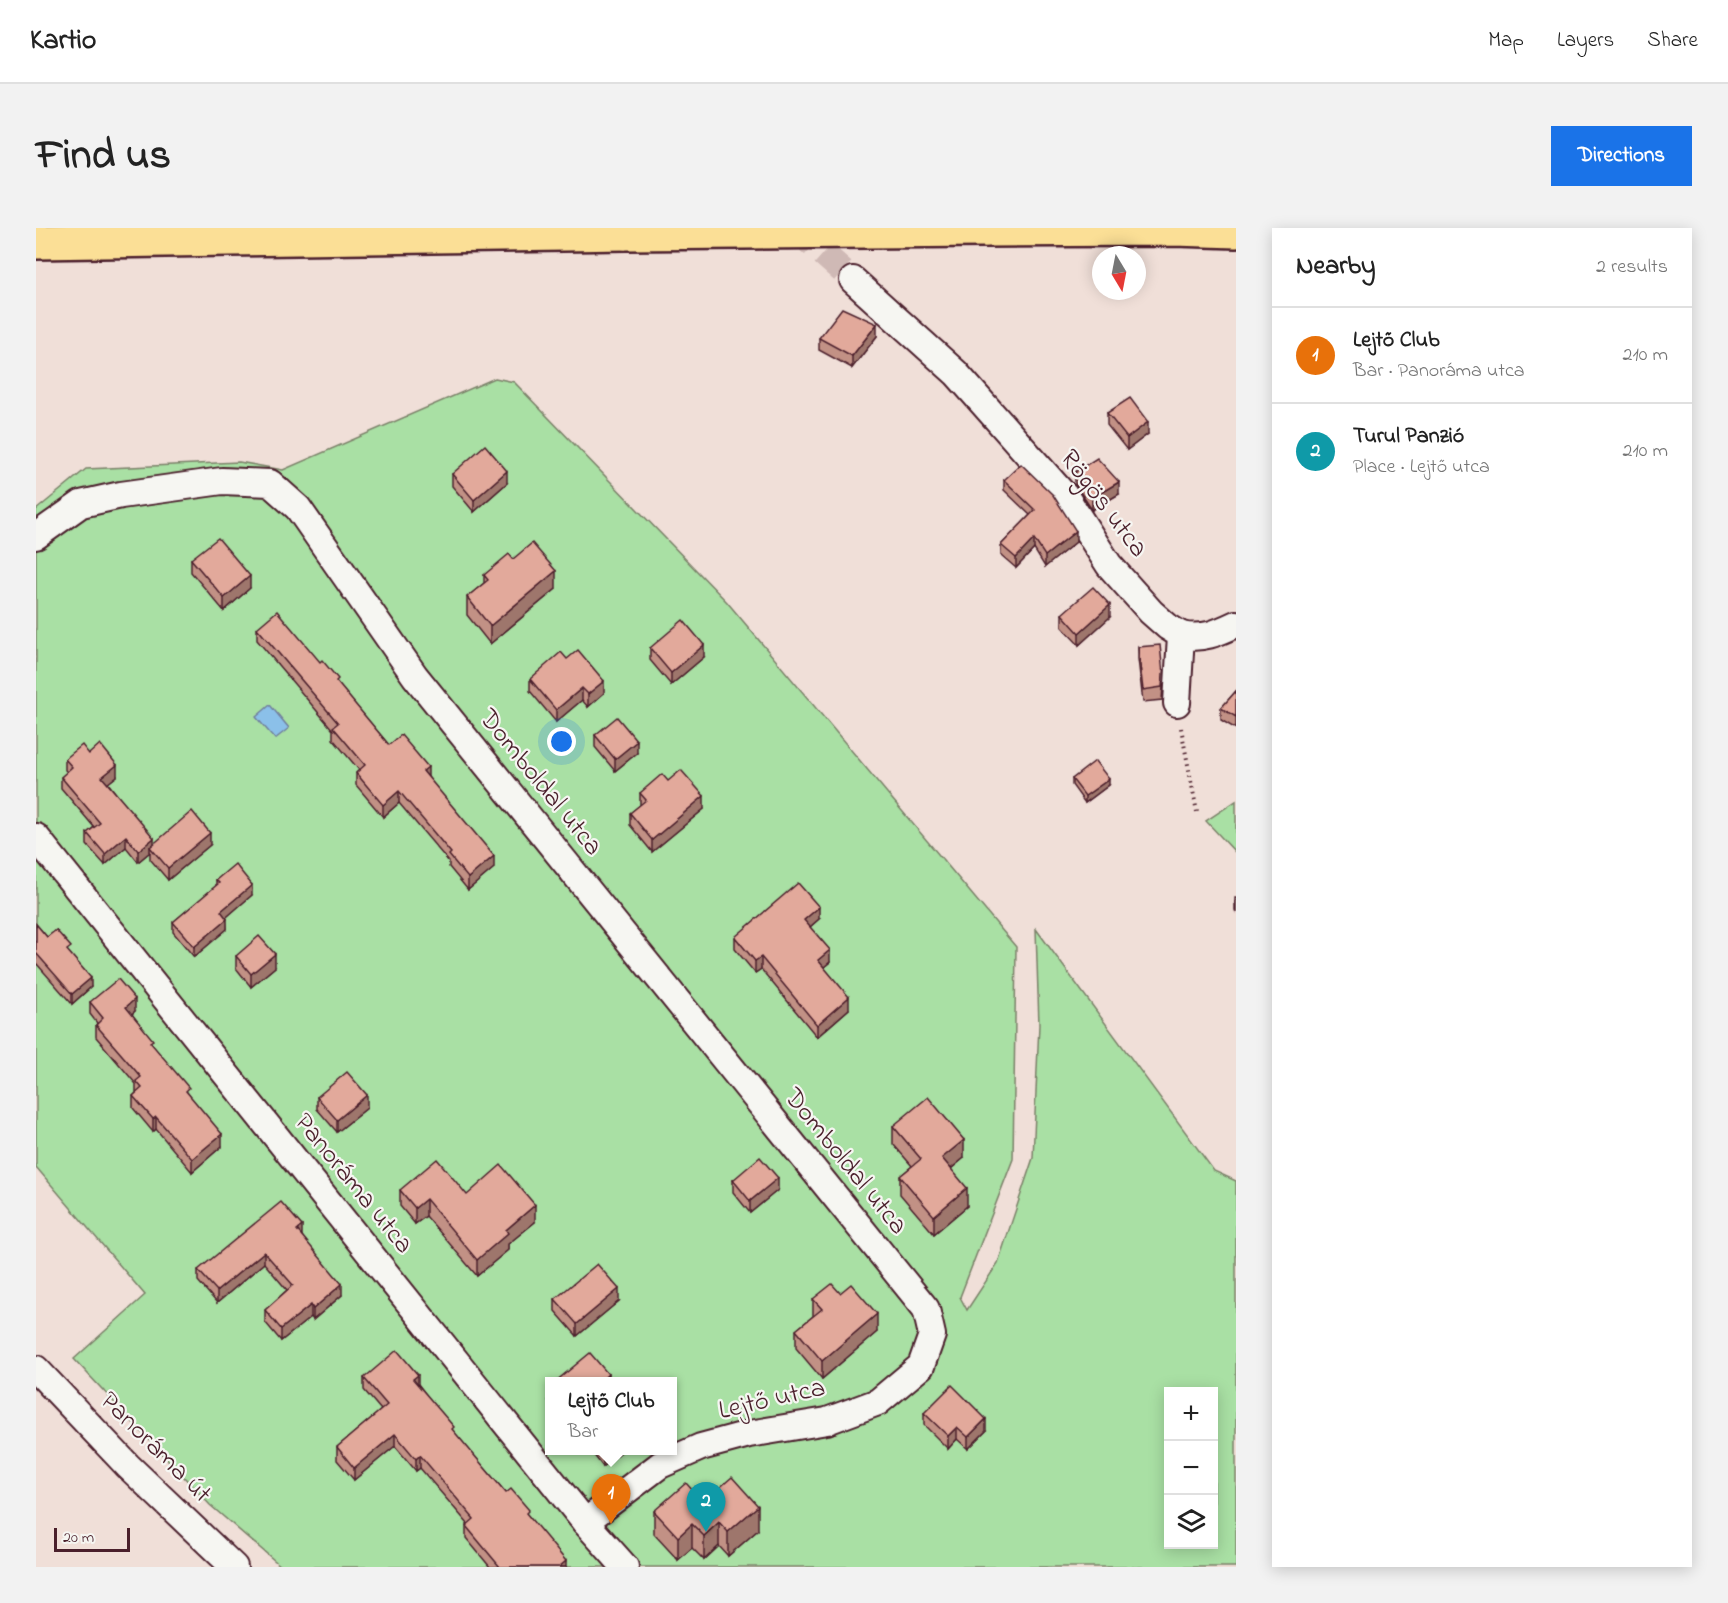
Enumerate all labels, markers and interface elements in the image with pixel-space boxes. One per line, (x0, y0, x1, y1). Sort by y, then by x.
text: Kartio (30, 21, 96, 62)
text: Map (1488, 26, 1524, 56)
text: Layers (1557, 26, 1614, 56)
text: Share (1647, 26, 1698, 56)
text: Find us (36, 126, 171, 187)
button: Directions (1551, 126, 1692, 186)
north arrow (1092, 246, 1146, 300)
text: Nearby (1296, 248, 1375, 286)
text: 2 results (1596, 253, 1668, 282)
text: Lejtő Club (1353, 325, 1440, 357)
text: 1 (1312, 341, 1319, 370)
text: 210 m (1623, 341, 1668, 370)
text: Bar · Panoráma utca (1353, 357, 1525, 386)
text: Turul Panzió (1353, 421, 1464, 453)
text: 2 (1311, 437, 1320, 466)
text: 210 m (1623, 437, 1668, 466)
street label: Rögös utca (1049, 442, 1157, 566)
text: Place · Lejtő utca (1353, 453, 1490, 482)
street label: Domboldal utca (468, 700, 611, 865)
your location (547, 727, 576, 756)
street label: Domboldal utca (773, 1079, 916, 1244)
street label: Panoráma utca (284, 1105, 422, 1263)
street label: Lejtő utca (715, 1369, 829, 1431)
popup (545, 1377, 677, 1455)
street label: Panoráma út (90, 1383, 220, 1513)
text: Lejtő Club (568, 1386, 654, 1418)
map controls (1164, 1387, 1218, 1549)
button: + (1164, 1387, 1218, 1441)
text: Bar (568, 1418, 598, 1447)
button: − (1164, 1441, 1218, 1495)
pin: 1 (592, 1474, 630, 1524)
pin: 2 (686, 1482, 726, 1532)
button: layers (1164, 1495, 1218, 1549)
scale bar (54, 1525, 130, 1552)
text: 20 m (63, 1526, 94, 1550)

